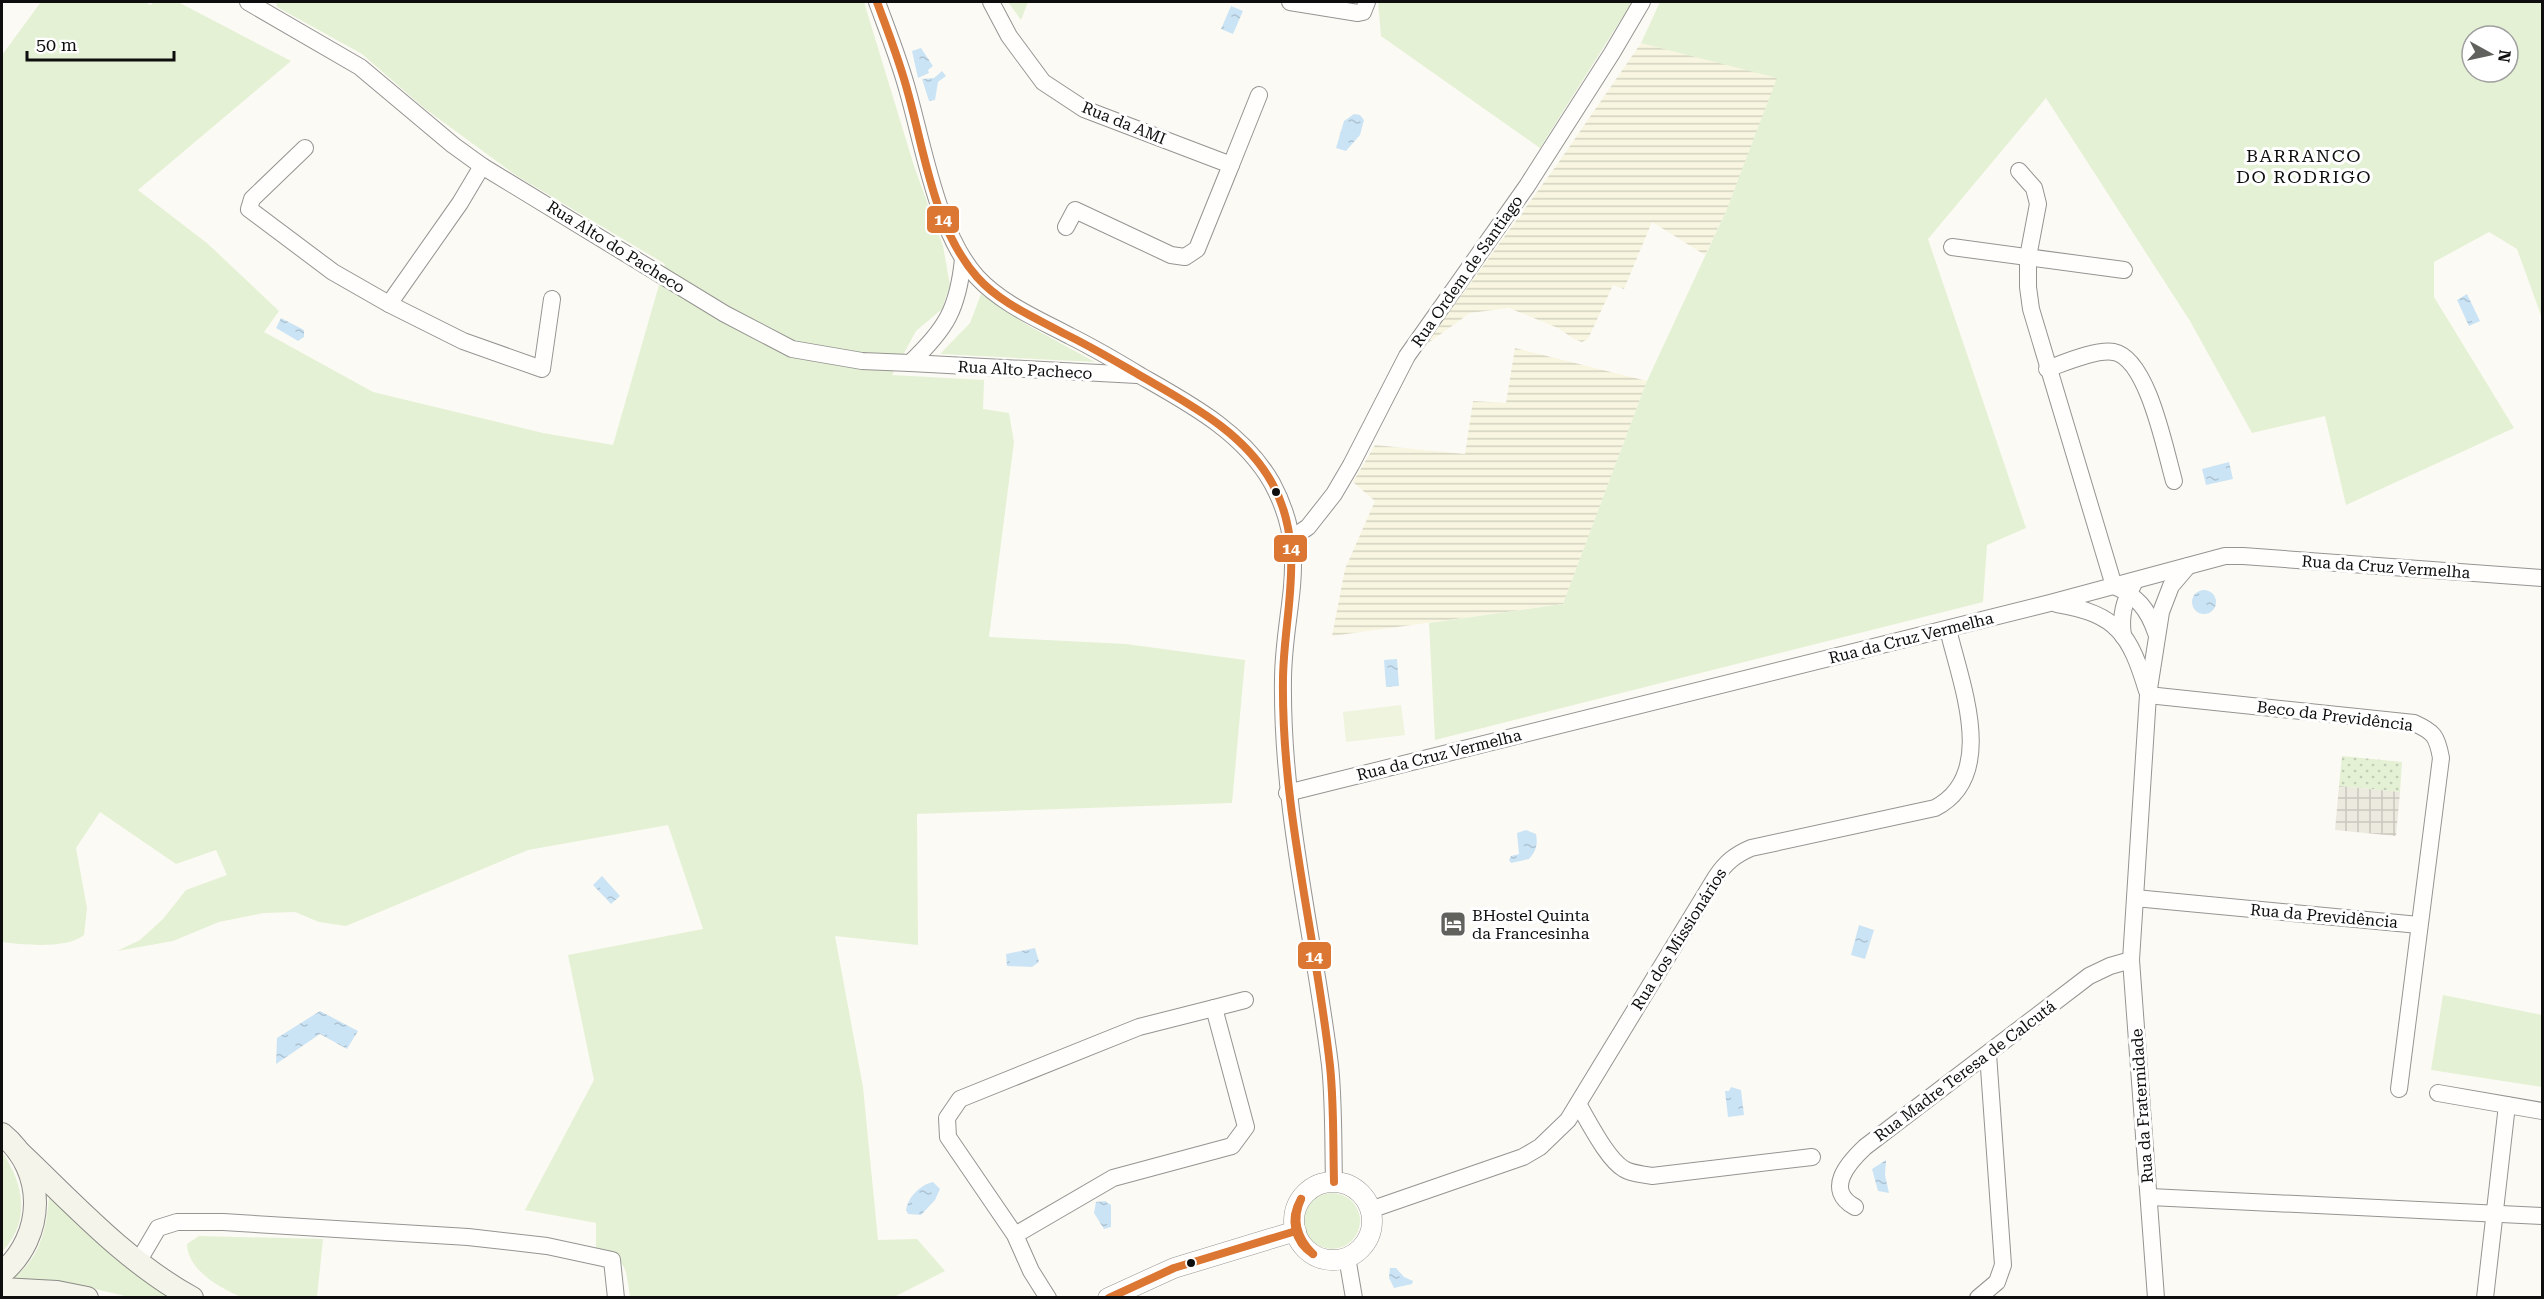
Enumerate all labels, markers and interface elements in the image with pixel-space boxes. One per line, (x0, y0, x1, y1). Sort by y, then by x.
scale bar (27, 24, 174, 62)
north arrow (2460, 24, 2520, 84)
text: 50 m (36, 34, 77, 55)
text: N (2494, 49, 2515, 63)
street label: Rua da AMI (1079, 98, 1169, 148)
district label: BARRANCO DO RODRIGO (2236, 145, 2372, 187)
street label: Rua Ordem de Santiago (1407, 191, 1527, 350)
street label: Rua Alto do Pacheco (544, 197, 689, 297)
line badge: 14 (926, 205, 960, 234)
text: 14 (934, 210, 952, 229)
street label: Rua Alto Pacheco (957, 357, 1093, 383)
unlabelled marker (1270, 486, 1282, 498)
line badge: 14 (1273, 534, 1308, 563)
text: 14 (1282, 539, 1300, 558)
street label: Rua da Cruz Vermelha (2301, 552, 2471, 582)
street label: Rua da Cruz Vermelha (1827, 608, 1996, 668)
street label: Beco da Previdência (2256, 697, 2415, 735)
street label: Rua da Cruz Vermelha (1355, 725, 1524, 785)
street label: Rua dos Missionários (1628, 864, 1731, 1013)
street label: Rua da Previdência (2249, 900, 2399, 932)
place label: BHostel Quinta da Francesinha (1472, 906, 1590, 943)
hotel icon: BHostel Quinta da Francesinha (1438, 909, 1468, 939)
line badge: 14 (1297, 941, 1332, 970)
text: 14 (1305, 947, 1323, 966)
street label: Rua Madre Teresa de Calcutá (1871, 996, 2060, 1145)
street label: Rua da Fraternidade (2127, 1028, 2157, 1184)
unlabelled marker (1185, 1257, 1197, 1269)

